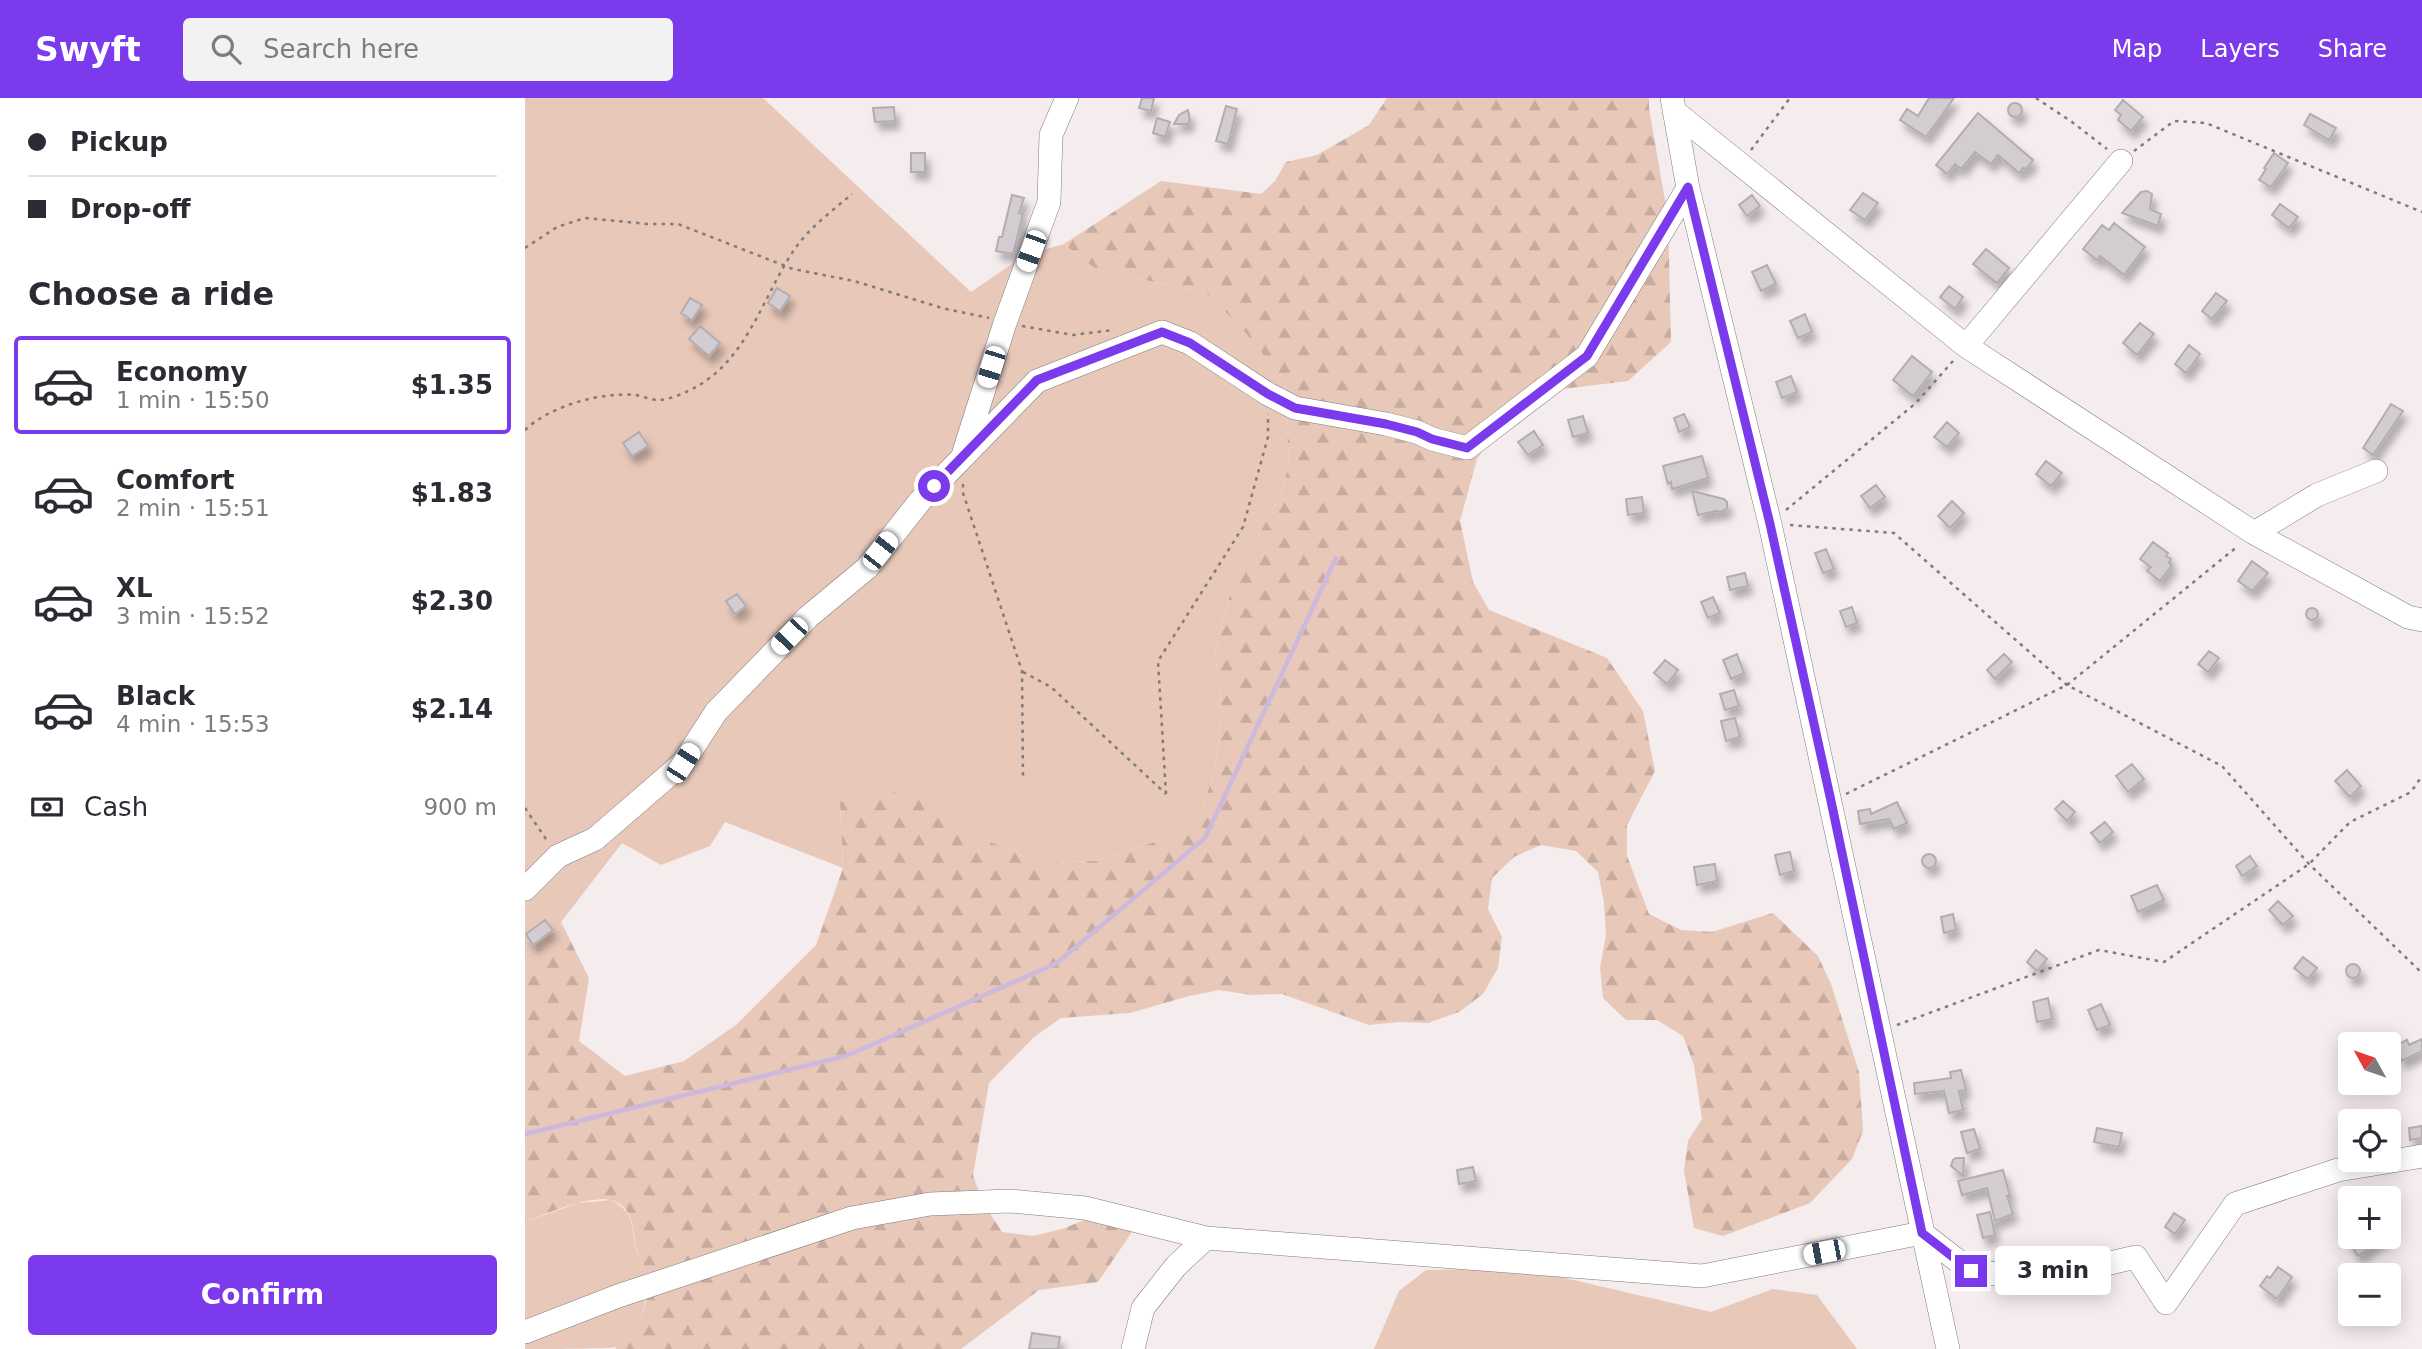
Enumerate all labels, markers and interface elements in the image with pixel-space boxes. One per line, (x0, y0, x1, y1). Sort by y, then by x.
search box (183, 18, 673, 81)
text: Swyft (35, 30, 141, 69)
icon: search (207, 30, 245, 68)
text: Search here (263, 34, 419, 64)
text: Map (2112, 35, 2162, 63)
text: Layers (2200, 35, 2280, 63)
text: Share (2318, 35, 2387, 63)
text: Pickup (70, 127, 168, 157)
text: Drop-off (70, 194, 191, 224)
car (1014, 228, 1049, 274)
text: Choose a ride (28, 275, 274, 313)
car (975, 344, 1008, 390)
icon: car (32, 354, 95, 417)
text: Economy (116, 357, 247, 387)
text: $1.35 (411, 370, 493, 400)
text: 1 min · 15:50 (116, 387, 270, 413)
icon: car (32, 462, 95, 525)
text: Comfort (116, 465, 234, 495)
route start (918, 470, 950, 502)
text: $1.83 (411, 478, 493, 508)
text: 2 min · 15:51 (116, 495, 270, 521)
car (859, 528, 902, 574)
icon: car (32, 570, 95, 633)
text: XL (116, 573, 153, 603)
text: $2.30 (411, 586, 493, 616)
text: 3 min · 15:52 (116, 603, 270, 629)
car (767, 614, 812, 658)
icon: car (32, 678, 95, 741)
text: Black (116, 681, 195, 711)
text: $2.14 (411, 694, 493, 724)
text: 4 min · 15:53 (116, 711, 270, 737)
car (663, 740, 704, 786)
icon: cash (28, 788, 66, 826)
text: Cash (84, 792, 148, 822)
text: 900 m (423, 794, 497, 820)
north arrow (2338, 1032, 2401, 1096)
map controls (2338, 1032, 2401, 1326)
button: locate (2338, 1109, 2401, 1172)
button: + (2338, 1186, 2401, 1249)
car (1802, 1238, 1847, 1266)
callout: 3 min (1995, 1246, 2111, 1296)
button: Confirm (28, 1255, 497, 1335)
route end (1955, 1255, 1987, 1287)
text: 3 min (2017, 1257, 2089, 1283)
button: − (2338, 1263, 2401, 1326)

